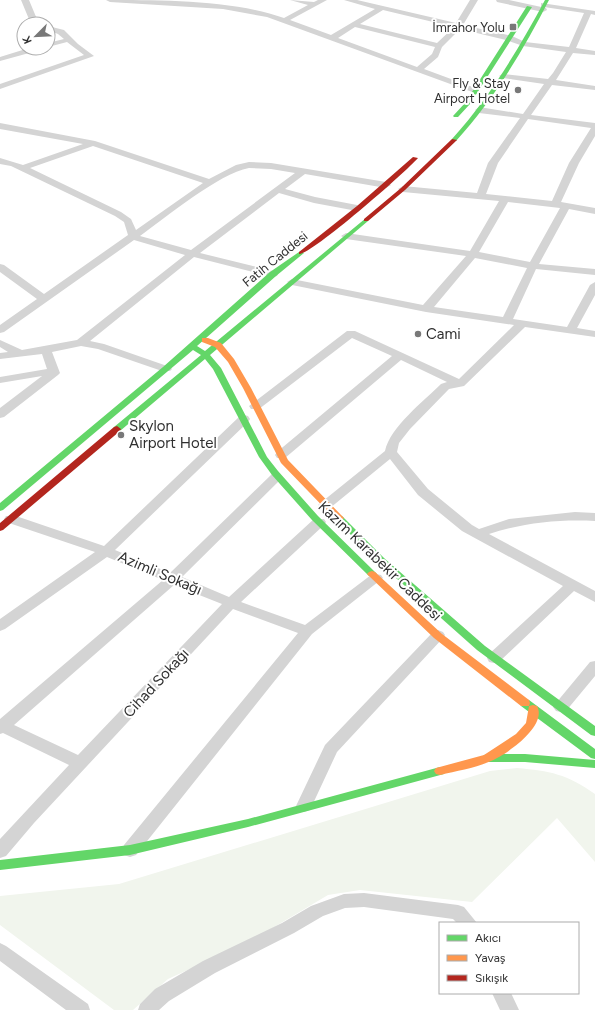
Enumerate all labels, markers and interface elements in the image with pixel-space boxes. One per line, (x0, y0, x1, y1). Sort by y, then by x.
north arrow (16, 16, 56, 56)
place label: İmrahor Yolu (432, 19, 505, 35)
marker: İmrahor Yolu (508, 22, 518, 32)
text: K (20, 33, 35, 46)
place label: Fly & Stay Airport Hotel (434, 76, 510, 106)
marker: Fly & Stay Airport Hotel (513, 85, 523, 95)
street label: Fatih Caddesi (239, 228, 311, 290)
place label: Cami (426, 325, 461, 343)
marker: Cami (413, 329, 423, 339)
place label: Skylon Airport Hotel (129, 417, 217, 452)
marker: Skylon Airport Hotel (116, 430, 126, 440)
street label: Kazım Karabekir Caddesi (315, 497, 445, 625)
street label: Azimli Sokağı (115, 547, 205, 599)
street label: Cihad Sokağı (119, 645, 193, 721)
legend (439, 922, 579, 994)
text: Akıcı (475, 931, 501, 945)
text: Yavaş (475, 951, 506, 965)
text: Sıkışık (475, 971, 508, 985)

